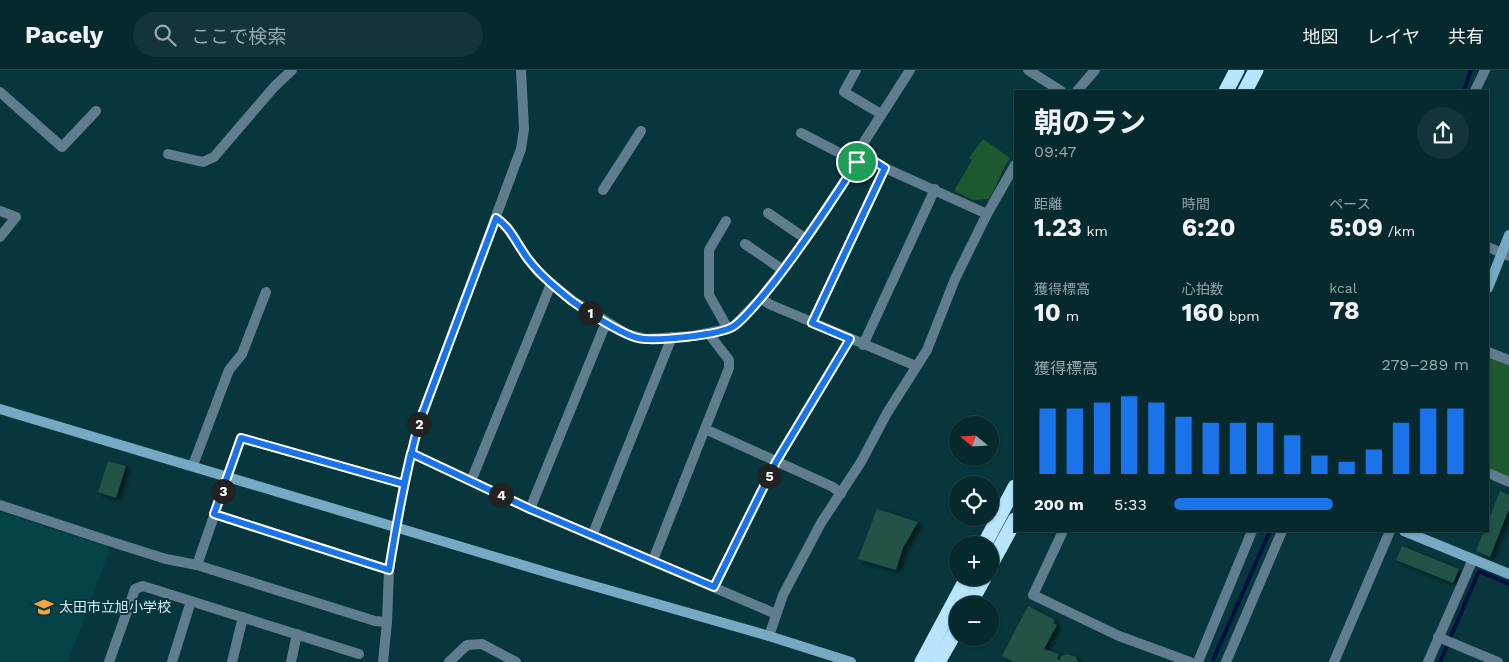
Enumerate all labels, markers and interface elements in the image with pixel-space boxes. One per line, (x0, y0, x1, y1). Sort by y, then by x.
search box (133, 12, 483, 57)
text: Pacely (25, 21, 103, 49)
icon: search (151, 21, 179, 49)
text: ここで検索 (191, 25, 286, 48)
text: 地図 (1303, 26, 1339, 47)
text: レイヤ (1367, 26, 1420, 47)
text: 共有 (1448, 26, 1484, 47)
text: 朝のラン (1034, 106, 1146, 139)
button: share (1417, 107, 1469, 159)
pin (836, 141, 878, 183)
text: 09:47 (1034, 142, 1077, 161)
icon: arrive (843, 148, 871, 176)
text: 距離 (1034, 196, 1062, 212)
text: 時間 (1182, 196, 1210, 212)
text: ペース (1329, 196, 1371, 212)
text: 1.23 (1034, 213, 1082, 242)
text: 6:20 (1182, 213, 1236, 242)
text: 5:09 (1329, 213, 1383, 242)
text: km (1082, 223, 1108, 239)
text: /km (1383, 223, 1415, 239)
text: kcal (1329, 280, 1357, 296)
text: 獲得標高 (1034, 281, 1090, 297)
text: 心拍数 (1182, 281, 1224, 297)
text: 78 (1329, 296, 1360, 325)
text: 10 (1034, 298, 1061, 327)
text: 160 (1182, 298, 1224, 327)
pin: 1 (578, 300, 602, 326)
text: 1 (587, 305, 594, 321)
text: m (1061, 308, 1079, 324)
text: bpm (1224, 308, 1260, 324)
text: 279–289 m (1381, 355, 1469, 374)
text: 獲得標高 (1034, 359, 1098, 378)
pin: 2 (406, 412, 432, 436)
text: 2 (415, 416, 424, 432)
north arrow (949, 416, 999, 466)
map controls (949, 416, 999, 646)
pin: 5 (756, 464, 782, 488)
text: 5 (765, 468, 774, 484)
button: locate (949, 476, 999, 526)
pin: 3 (210, 478, 236, 504)
pin: 4 (488, 482, 514, 508)
text: 3 (219, 483, 228, 499)
text: 4 (497, 487, 506, 503)
text: 200 m (1034, 495, 1084, 514)
text: 5:33 (1114, 495, 1147, 514)
button: + (949, 536, 999, 586)
school or university icon: 太田市立旭小学校 (33, 596, 55, 618)
button: − (949, 596, 999, 646)
place label: 太田市立旭小学校 (59, 599, 171, 615)

